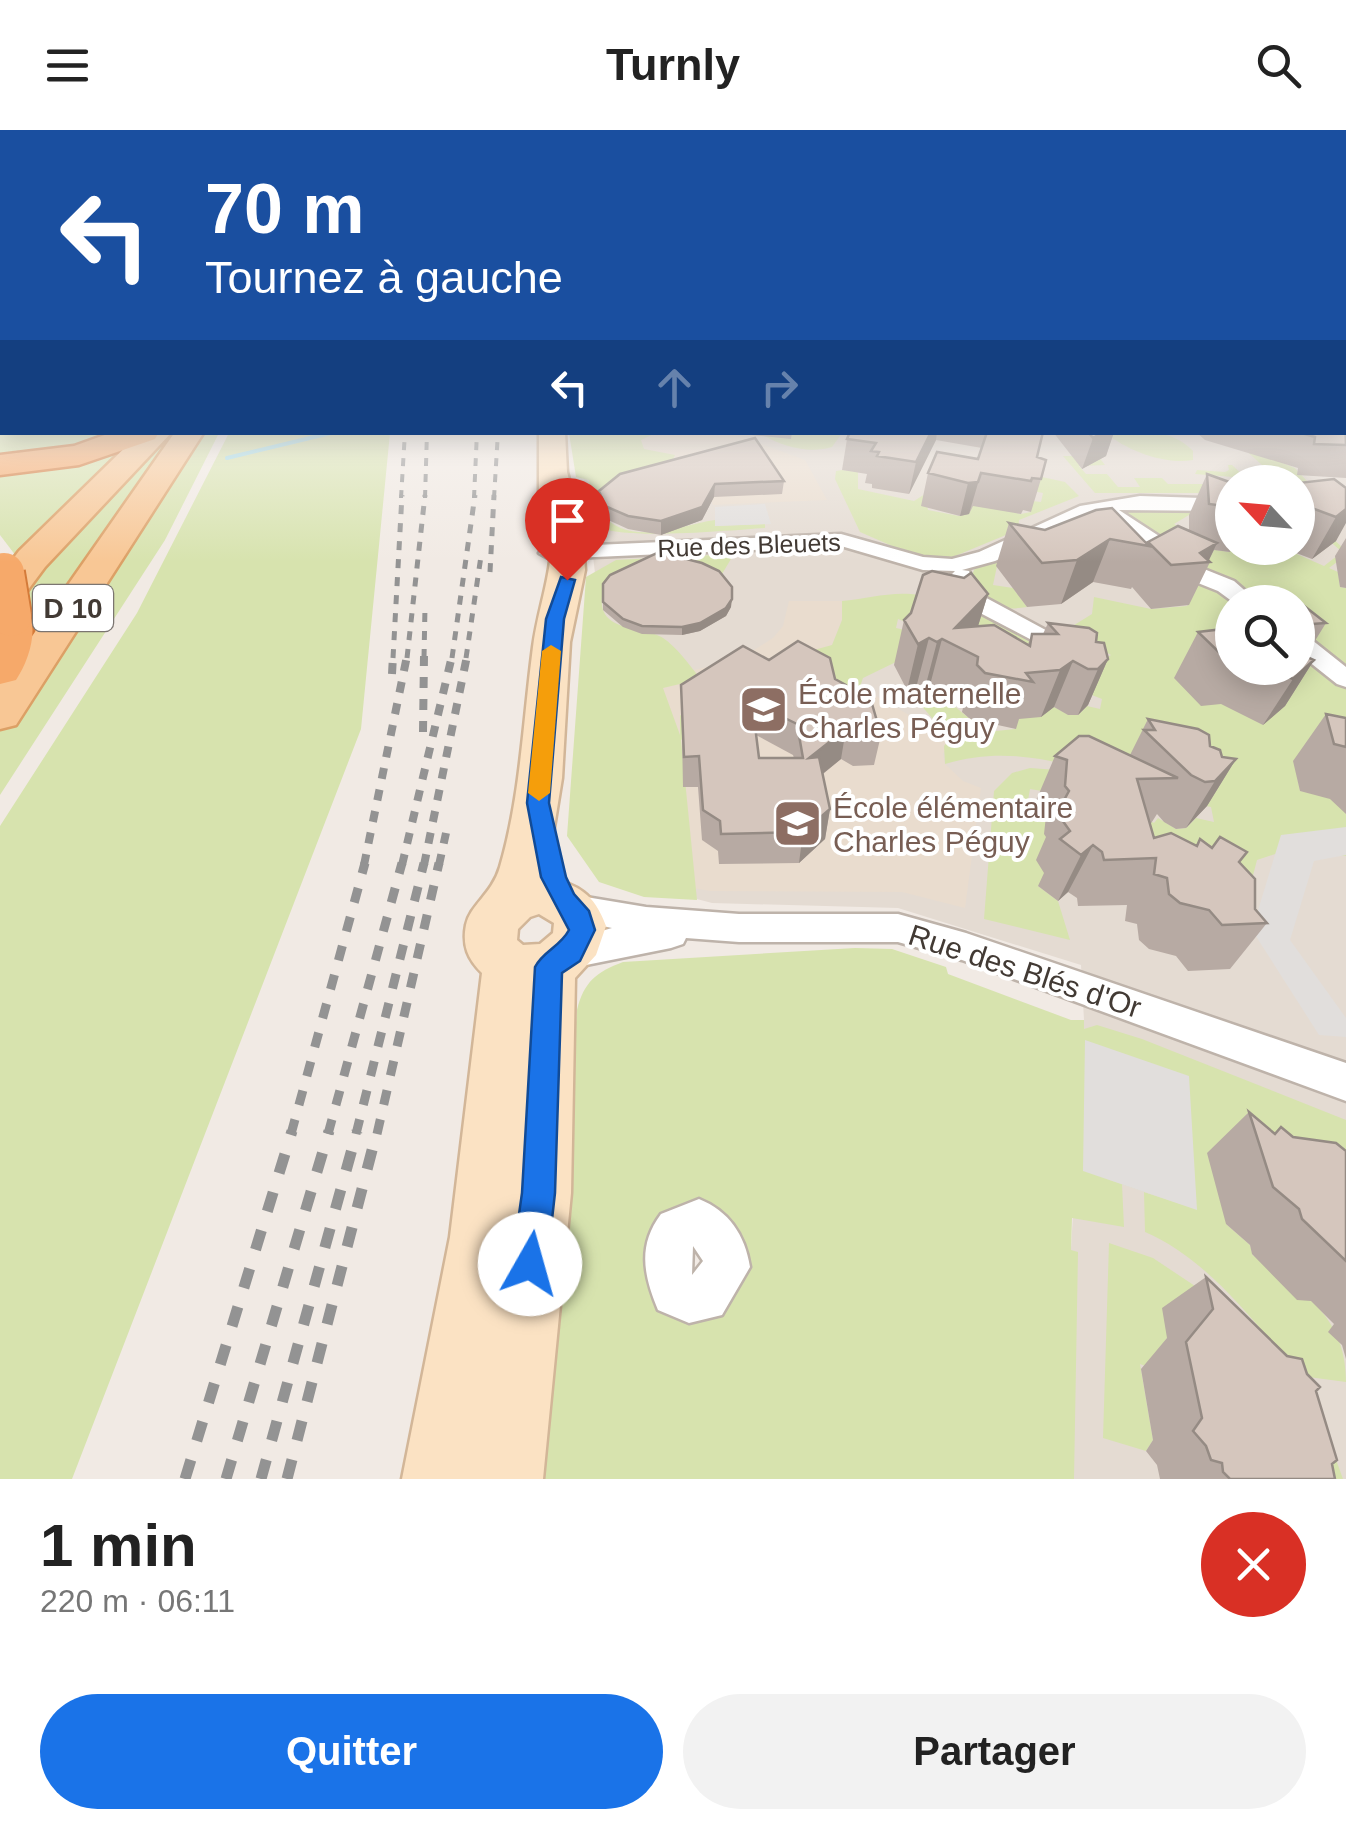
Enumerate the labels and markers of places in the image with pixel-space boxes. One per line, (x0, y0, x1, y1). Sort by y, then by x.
pin (525, 478, 610, 581)
place label: École maternelle Charles Péguy (798, 677, 1021, 744)
school or university icon: École maternelle Charles Péguy (737, 684, 789, 736)
place label: École élémentaire Charles Péguy (833, 791, 1073, 858)
school or university icon: École élémentaire Charles Péguy (772, 798, 824, 850)

